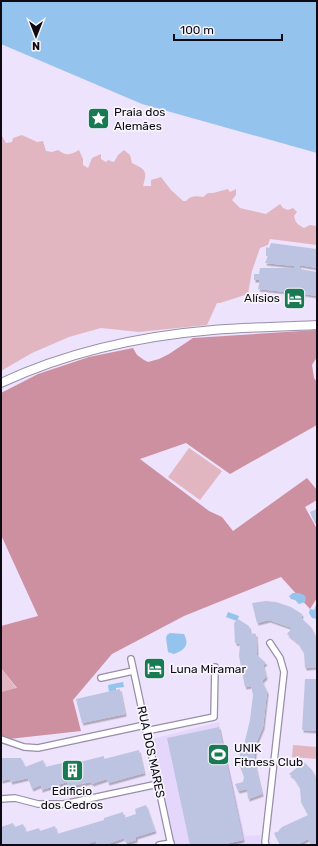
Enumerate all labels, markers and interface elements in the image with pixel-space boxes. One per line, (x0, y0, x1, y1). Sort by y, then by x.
north arrow (16, 16, 56, 56)
scale bar (174, 16, 282, 42)
text: 100 m (180, 23, 214, 37)
text: N (32, 39, 40, 52)
place label: Praia dos Alemães (114, 105, 165, 133)
place icon: Praia dos Alemães (85, 106, 111, 132)
hotel icon: Alísios (282, 285, 308, 311)
place label: Alísios (244, 291, 280, 305)
hotel icon: Luna Miramar (142, 656, 168, 682)
place label: Luna Miramar (170, 662, 246, 676)
street label: RUA DOS MARES (134, 705, 168, 799)
place label: UNIK Fitness Club (234, 741, 303, 769)
sports icon: UNIK Fitness Club (205, 742, 231, 768)
building icon: Edificio dos Cedros (59, 757, 85, 783)
place label: Edificio dos Cedros (41, 784, 103, 812)

